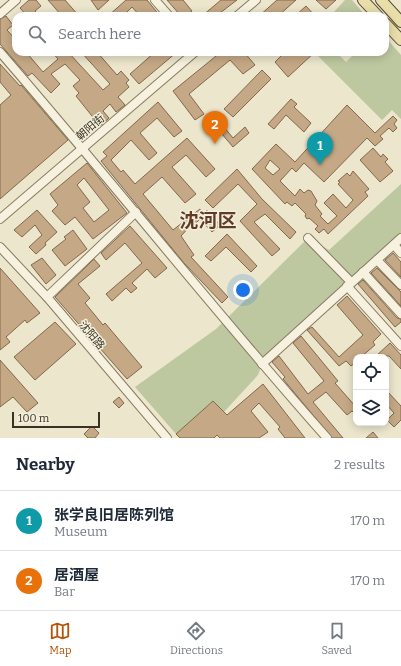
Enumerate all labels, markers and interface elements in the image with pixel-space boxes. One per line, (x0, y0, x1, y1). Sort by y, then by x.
search box (12, 12, 389, 56)
icon: search (26, 23, 48, 45)
text: Search here (58, 25, 141, 43)
pin: 2 (202, 111, 228, 144)
street label: 朝阳街 (74, 112, 107, 143)
pin: 1 (307, 132, 333, 165)
district label: 沈河区 (179, 209, 237, 232)
your location (233, 280, 253, 300)
street label: 沈阳路 (76, 319, 107, 352)
map controls (353, 354, 389, 426)
button: locate (353, 354, 389, 390)
button: layers (353, 390, 389, 426)
scale bar (12, 410, 100, 429)
text: 100 m (18, 412, 49, 425)
text: Nearby (16, 454, 75, 475)
text: 2 results (334, 457, 385, 472)
text: 张学良旧居陈列馆 (54, 506, 174, 524)
text: 1 (26, 513, 32, 528)
text: 170 m (350, 513, 385, 528)
text: Museum (54, 524, 107, 539)
text: 居酒屋 (54, 566, 99, 584)
text: 2 (25, 573, 33, 588)
text: 170 m (350, 573, 385, 588)
text: Bar (54, 584, 75, 599)
tab: Map (49, 620, 71, 657)
tab: Directions (170, 620, 223, 657)
tab: Saved (321, 620, 352, 657)

